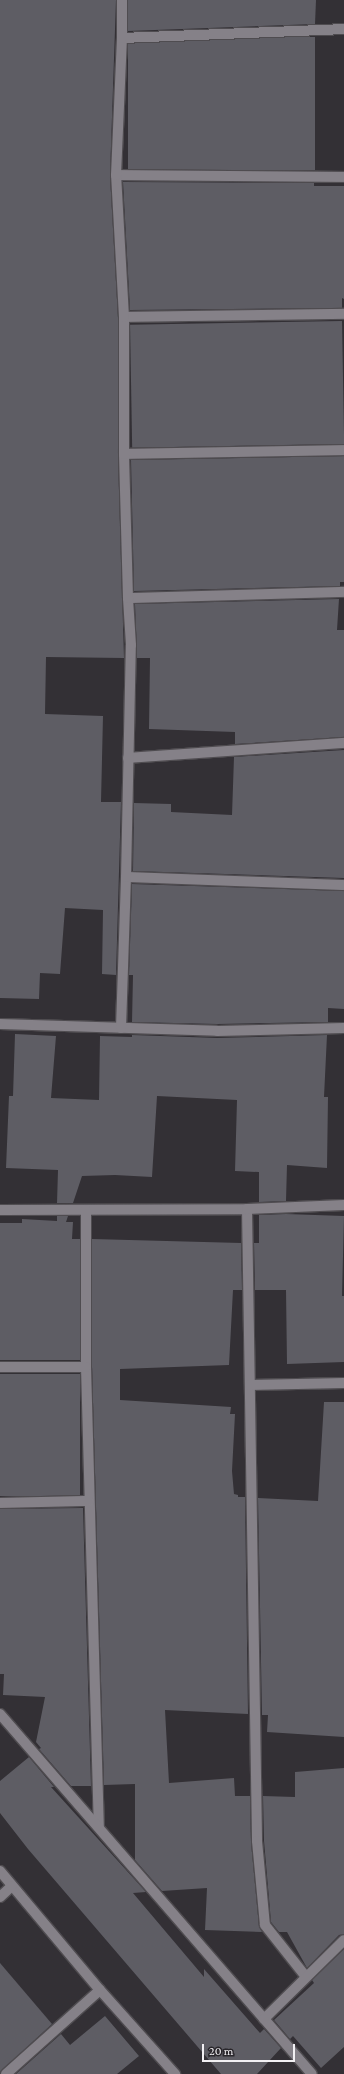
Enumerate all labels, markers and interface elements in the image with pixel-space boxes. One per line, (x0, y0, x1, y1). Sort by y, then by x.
scale bar (204, 2036, 297, 2062)
text: 20 m (209, 2044, 233, 2058)

